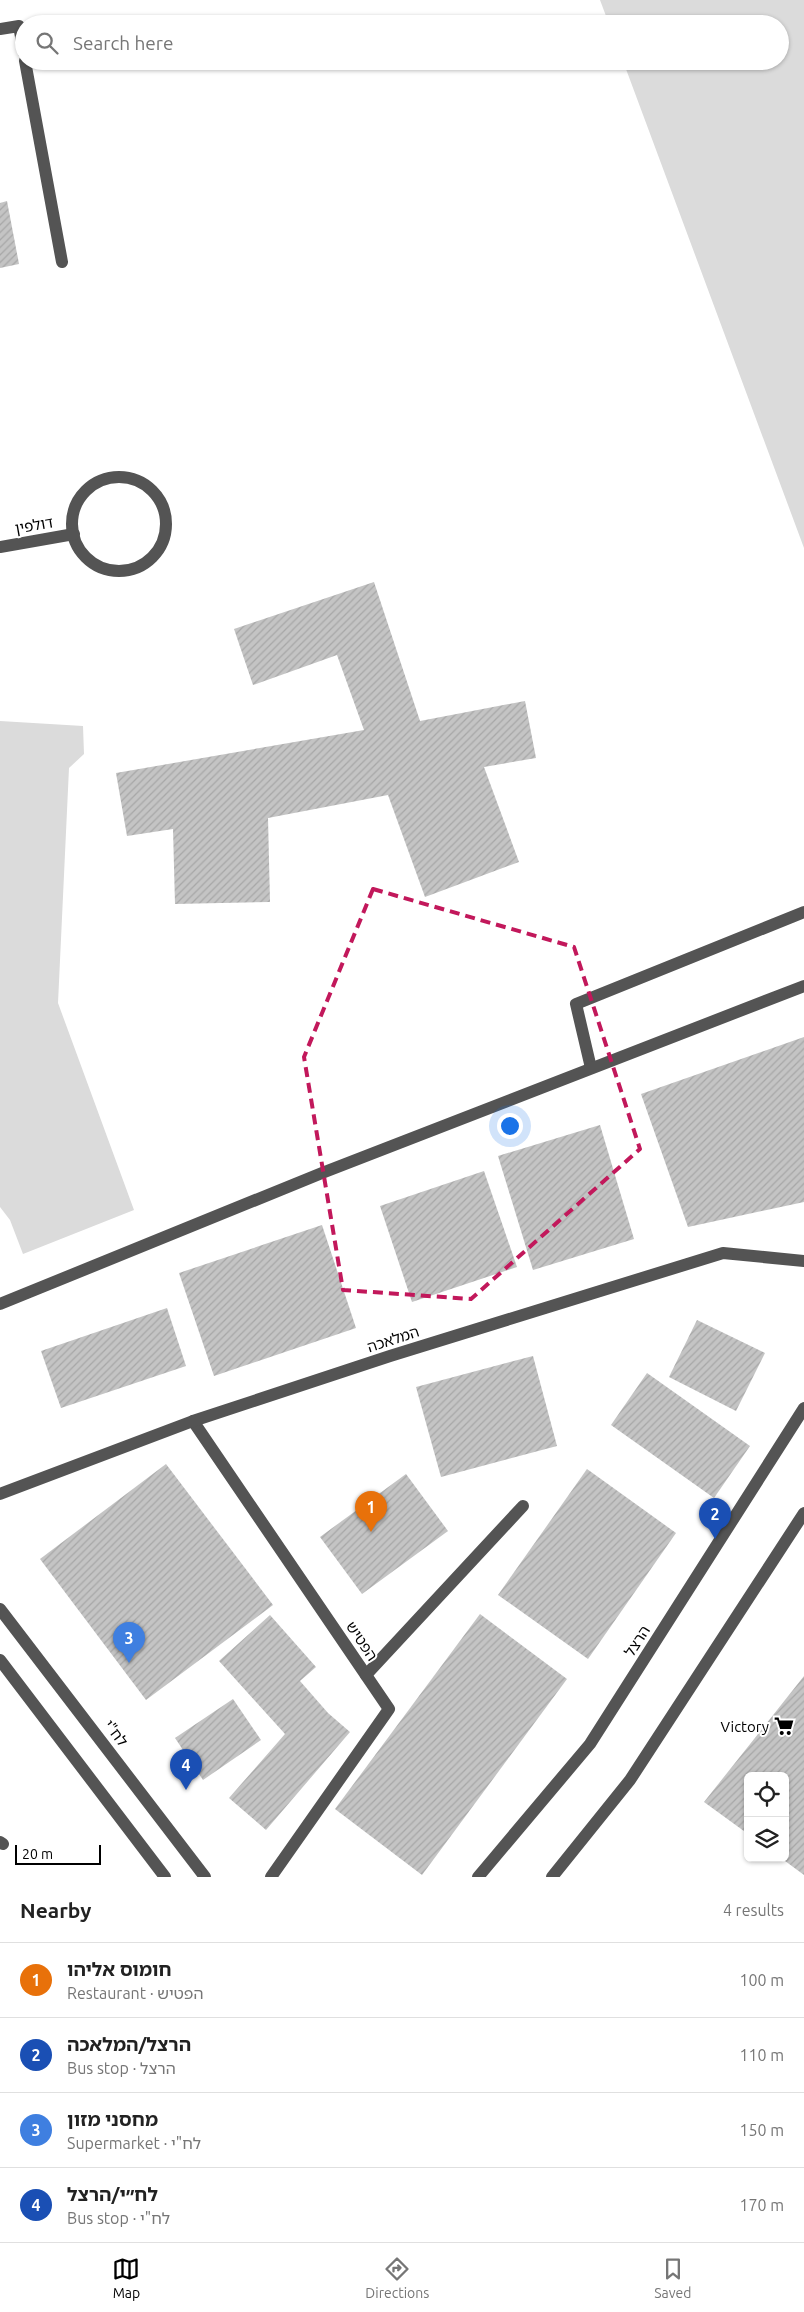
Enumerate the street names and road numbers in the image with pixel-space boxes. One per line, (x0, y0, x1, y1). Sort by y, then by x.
street label: דולפין (14, 513, 54, 537)
street label: המלאכה (365, 1323, 421, 1355)
street label: הפטיש (343, 1618, 381, 1664)
street label: הרצל (621, 1622, 653, 1660)
street label: לח"י (101, 1717, 131, 1750)

